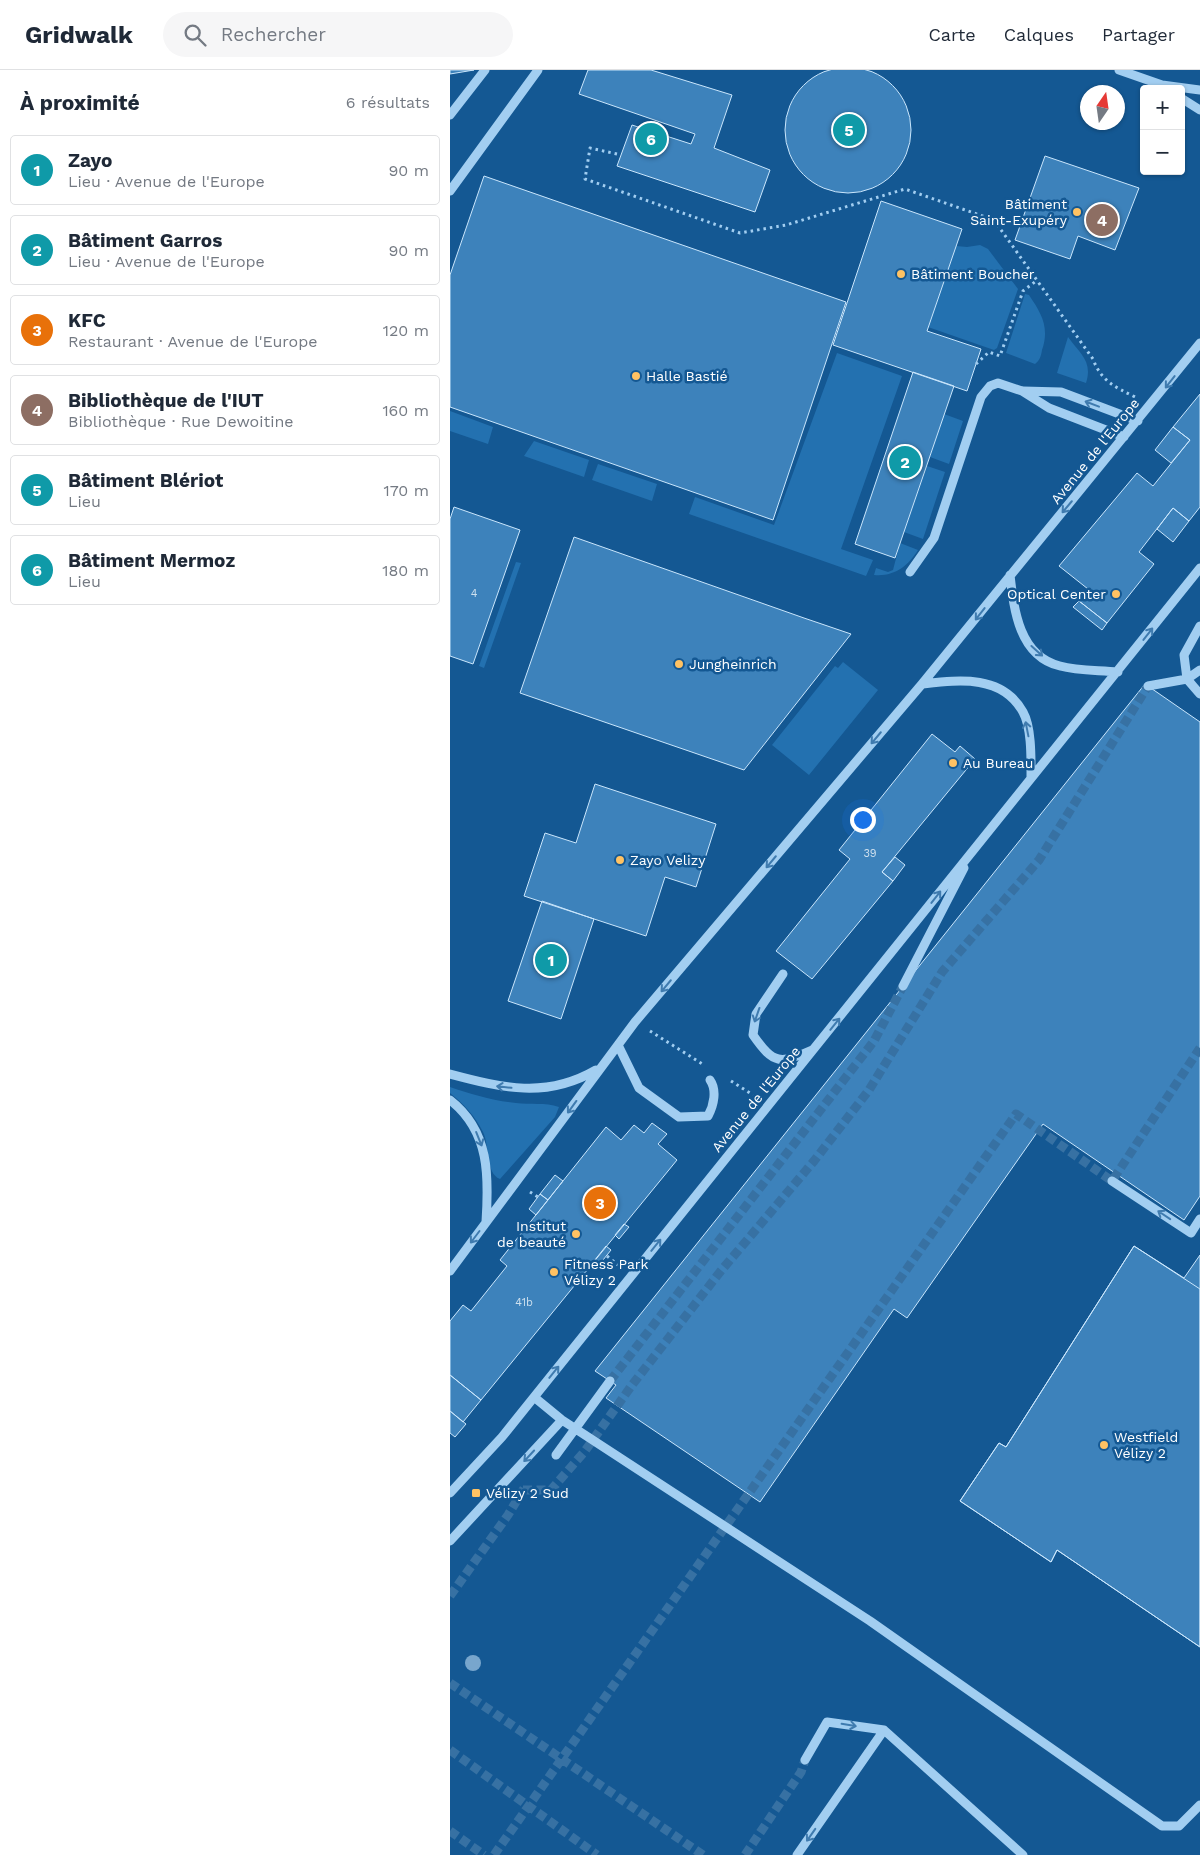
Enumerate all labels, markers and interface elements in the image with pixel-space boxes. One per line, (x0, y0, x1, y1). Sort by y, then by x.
search box (163, 12, 513, 57)
text: Gridwalk (25, 21, 133, 49)
icon: search (181, 21, 209, 49)
text: Rechercher (221, 23, 326, 46)
text: Carte (928, 24, 976, 45)
text: Calques (1004, 24, 1074, 45)
text: Partager (1102, 24, 1175, 45)
north arrow (1080, 85, 1125, 130)
map controls (1140, 85, 1185, 175)
button: + (1140, 85, 1185, 130)
text: À proximité (20, 90, 140, 115)
text: 6 résultats (346, 93, 430, 112)
pin: 5 (833, 111, 865, 149)
pin: 6 (635, 120, 667, 158)
button: − (1140, 130, 1185, 175)
text: Zayo (68, 149, 112, 172)
text: 1 (34, 161, 40, 180)
text: 90 m (388, 161, 429, 180)
text: Lieu · Avenue de l'Europe (68, 172, 265, 191)
place label: Bâtiment Saint-Exupéry (970, 196, 1068, 228)
pin: 4 (1086, 201, 1118, 239)
marker: Bâtiment Saint-Exupéry (1071, 206, 1083, 218)
text: Bâtiment Garros (68, 229, 222, 252)
text: 2 (32, 241, 42, 260)
text: 90 m (388, 241, 429, 260)
text: Lieu · Avenue de l'Europe (68, 252, 265, 271)
place label: Bâtiment Boucher (911, 266, 1035, 282)
marker: Bâtiment Boucher (895, 268, 907, 280)
text: KFC (68, 309, 106, 332)
text: 3 (32, 321, 42, 340)
text: 120 m (383, 321, 429, 340)
text: Restaurant · Avenue de l'Europe (68, 332, 317, 351)
place label: Halle Bastié (646, 368, 728, 384)
marker: Halle Bastié (630, 370, 642, 382)
one-way arrow (1164, 375, 1175, 388)
text: Bibliothèque de l'IUT (68, 389, 264, 412)
street label: Avenue de l'Europe (1047, 395, 1143, 507)
one-way arrow (1085, 399, 1100, 408)
text: 4 (32, 401, 42, 420)
text: 160 m (382, 401, 429, 420)
text: Bibliothèque · Rue Dewoitine (68, 412, 294, 431)
pin: 2 (889, 443, 921, 481)
text: Bâtiment Blériot (68, 469, 223, 492)
text: 5 (32, 481, 42, 500)
text: 170 m (383, 481, 429, 500)
text: Lieu (68, 492, 101, 511)
one-way arrow (1061, 501, 1073, 514)
text: Bâtiment Mermoz (68, 549, 235, 572)
text: 6 (32, 561, 42, 580)
text: 180 m (382, 561, 429, 580)
text: Lieu (68, 572, 101, 591)
place label: Optical Center (1007, 586, 1106, 602)
house number: 4 (471, 587, 478, 600)
marker: Optical Center (1110, 588, 1122, 600)
one-way arrow (975, 607, 986, 620)
one-way arrow (1143, 627, 1153, 641)
one-way arrow (1031, 646, 1044, 657)
place label: Jungheinrich (689, 656, 777, 672)
marker: Jungheinrich (673, 658, 685, 670)
one-way arrow (1022, 722, 1031, 738)
one-way arrow (870, 732, 882, 745)
place label: Au Bureau (963, 755, 1033, 771)
marker: Au Bureau (947, 757, 959, 769)
your location (850, 807, 876, 833)
house number: 39 (863, 847, 877, 860)
place label: Zayo Velizy (630, 852, 706, 868)
marker: Zayo Velizy (614, 854, 626, 866)
one-way arrow (765, 856, 777, 869)
one-way arrow (931, 891, 942, 904)
pin: 1 (535, 941, 567, 979)
one-way arrow (660, 980, 671, 993)
one-way arrow (752, 1007, 761, 1022)
one-way arrow (829, 1018, 840, 1031)
street label: Avenue de l'Europe (708, 1043, 804, 1155)
one-way arrow (496, 1082, 512, 1092)
one-way arrow (567, 1100, 577, 1114)
one-way arrow (475, 1131, 484, 1146)
pin: 3 (584, 1184, 616, 1222)
one-way arrow (1157, 1210, 1171, 1220)
place label: Institut de beauté (497, 1218, 566, 1250)
marker: Institut de beauté (570, 1228, 582, 1240)
one-way arrow (470, 1230, 480, 1244)
one-way arrow (650, 1239, 661, 1252)
place label: Fitness Park Vélizy 2 (564, 1256, 649, 1288)
marker: Fitness Park Vélizy 2 (548, 1266, 560, 1278)
house number: 41b (515, 1296, 533, 1309)
one-way arrow (549, 1365, 559, 1379)
place label: Westfield Vélizy 2 (1114, 1429, 1178, 1461)
marker: Westfield Vélizy 2 (1098, 1439, 1110, 1451)
one-way arrow (523, 1449, 535, 1462)
place label: Vélizy 2 Sud (486, 1485, 569, 1501)
marker: Vélizy 2 Sud (470, 1487, 482, 1499)
one-way arrow (841, 1720, 857, 1730)
one-way arrow (806, 1828, 816, 1842)

